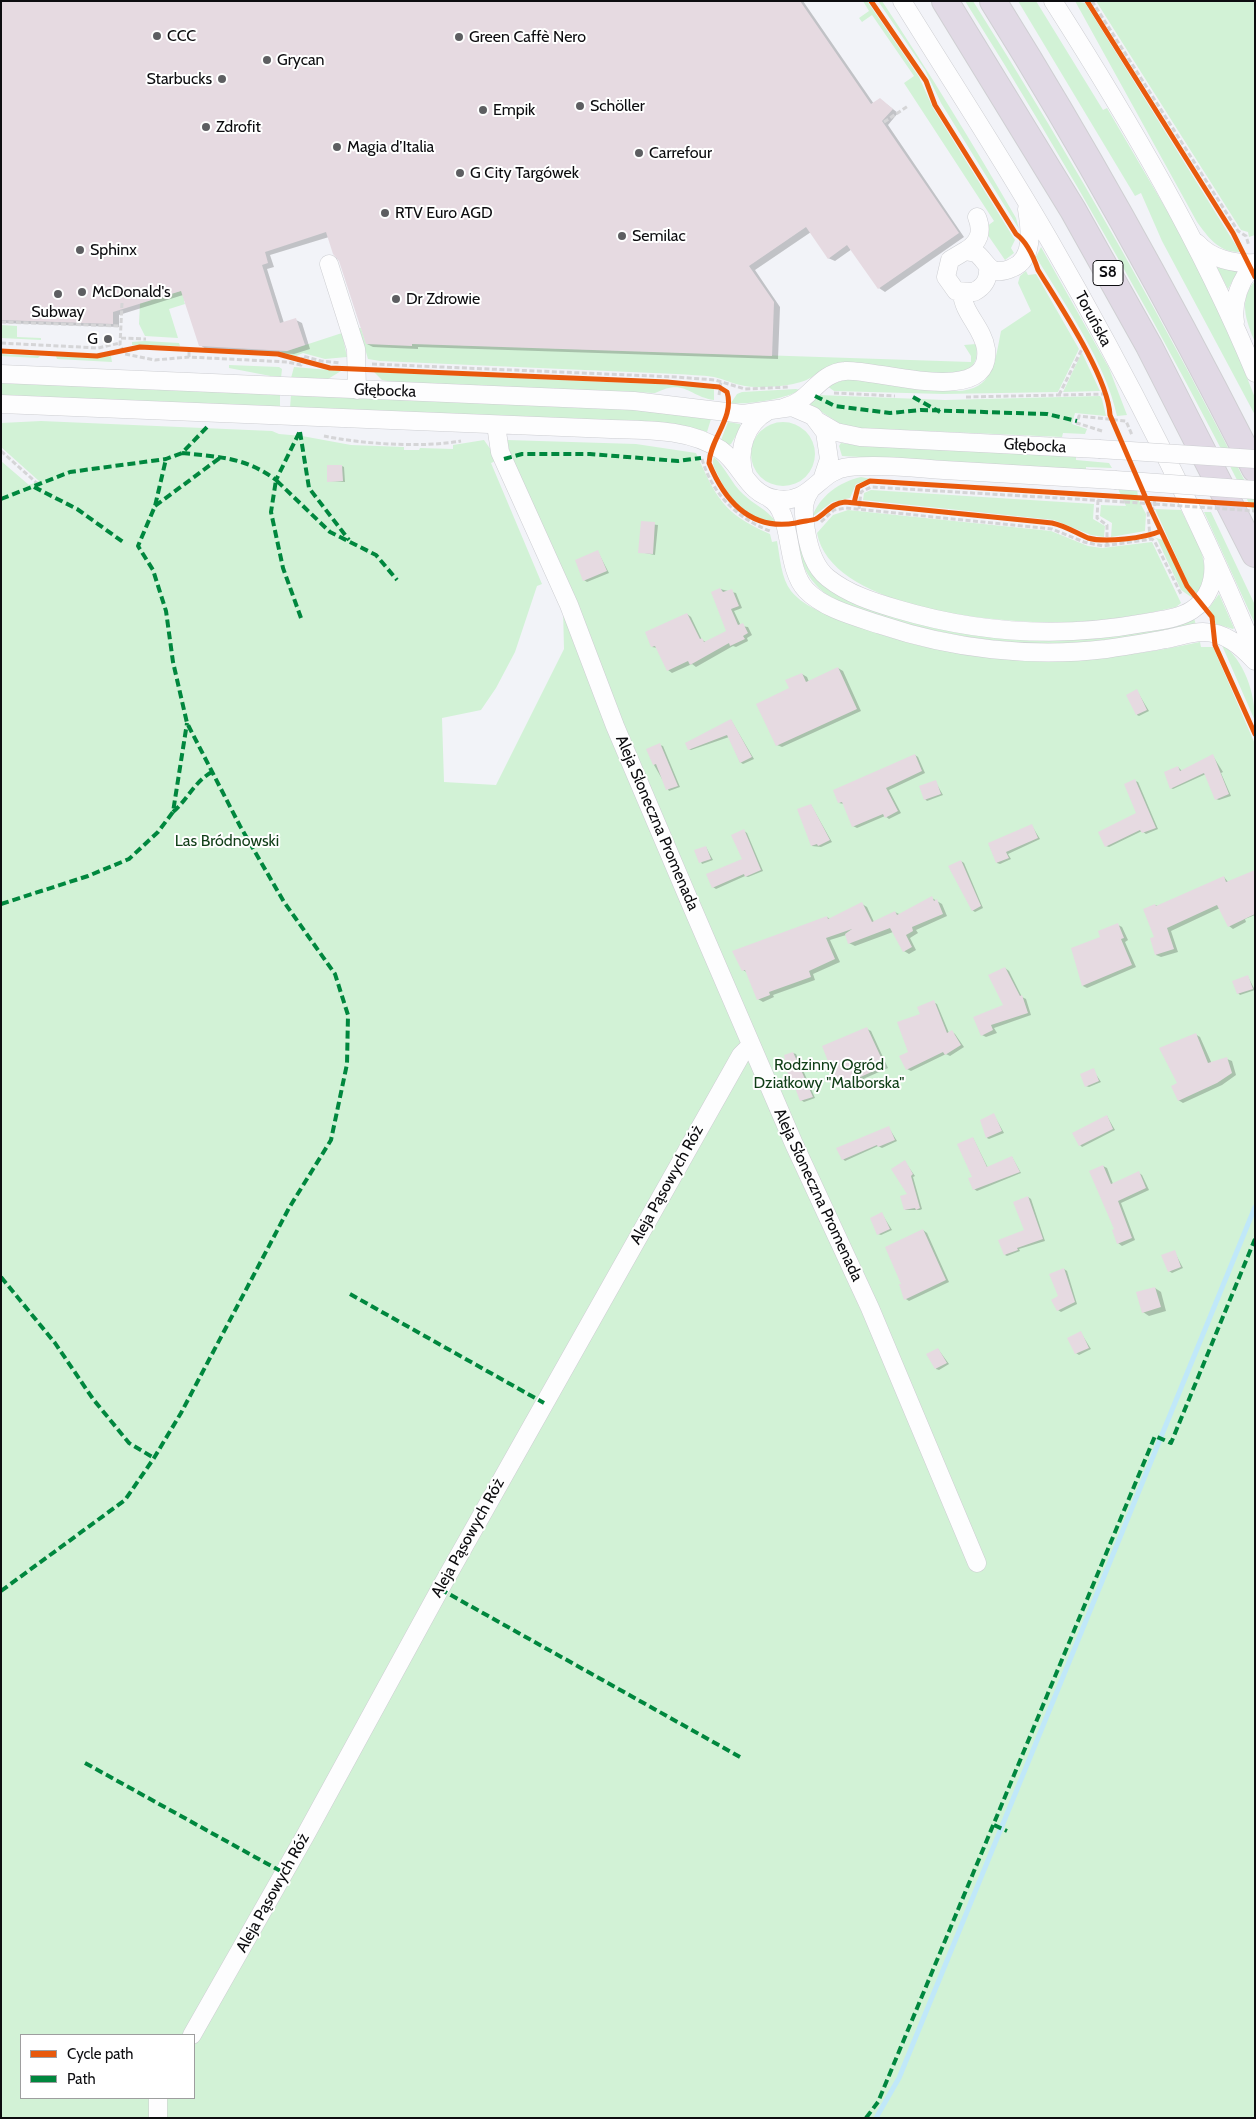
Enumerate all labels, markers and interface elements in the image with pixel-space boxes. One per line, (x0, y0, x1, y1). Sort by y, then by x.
place label: CCC (167, 26, 196, 46)
place label: Green Caffè Nero (469, 27, 586, 47)
marker: CCC (151, 30, 163, 42)
marker: Green Caffè Nero (453, 31, 465, 43)
place label: Grycan (277, 50, 325, 70)
marker: Grycan (261, 54, 273, 66)
place label: Starbucks (146, 69, 212, 89)
marker: Starbucks (216, 73, 228, 85)
place label: Schöller (590, 96, 645, 116)
place label: Empik (493, 100, 535, 120)
marker: Schöller (574, 100, 586, 112)
marker: Empik (477, 104, 489, 116)
place label: Zdrofit (216, 117, 261, 137)
marker: Zdrofit (200, 121, 212, 133)
place label: Magia d’Italia (347, 137, 434, 157)
marker: Magia d’Italia (331, 141, 343, 153)
place label: Carrefour (649, 143, 712, 163)
marker: Carrefour (633, 147, 645, 159)
place label: G City Targówek (470, 163, 579, 183)
marker: G City Targówek (454, 167, 466, 179)
place label: RTV Euro AGD (395, 203, 493, 223)
marker: RTV Euro AGD (379, 207, 391, 219)
place label: Semilac (632, 226, 686, 246)
marker: Semilac (616, 230, 628, 242)
place label: Sphinx (90, 240, 137, 260)
marker: Sphinx (74, 244, 86, 256)
road number: S8 (1093, 260, 1123, 286)
place label: McDonald's (92, 282, 171, 302)
marker: McDonald's (76, 286, 88, 298)
marker: Subway (52, 288, 64, 300)
street label: Toruńska (1070, 288, 1116, 350)
place label: Dr Zdrowie (406, 289, 480, 309)
marker: Dr Zdrowie (390, 293, 402, 305)
place label: Subway (31, 302, 85, 322)
place label: G (87, 329, 98, 349)
marker: G (102, 333, 114, 345)
street label: Głębocka (353, 380, 417, 402)
street label: Głębocka (1003, 435, 1067, 457)
street label: Aleja Słoneczna Promenada (611, 733, 703, 913)
park label: Las Bródnowski (175, 831, 279, 851)
park label: Rodzinny Ogród Działkowy "Malborska" (754, 1055, 904, 1093)
street label: Aleja Słoneczna Promenada (769, 1106, 867, 1284)
street label: Aleja Pąsowych Róż (626, 1122, 708, 1248)
street label: Aleja Pąsowych Róż (427, 1475, 509, 1601)
street label: Aleja Pąsowych Róż (232, 1830, 314, 1956)
legend (20, 2034, 195, 2099)
text: Cycle path (67, 2045, 133, 2063)
text: Path (67, 2070, 96, 2088)

